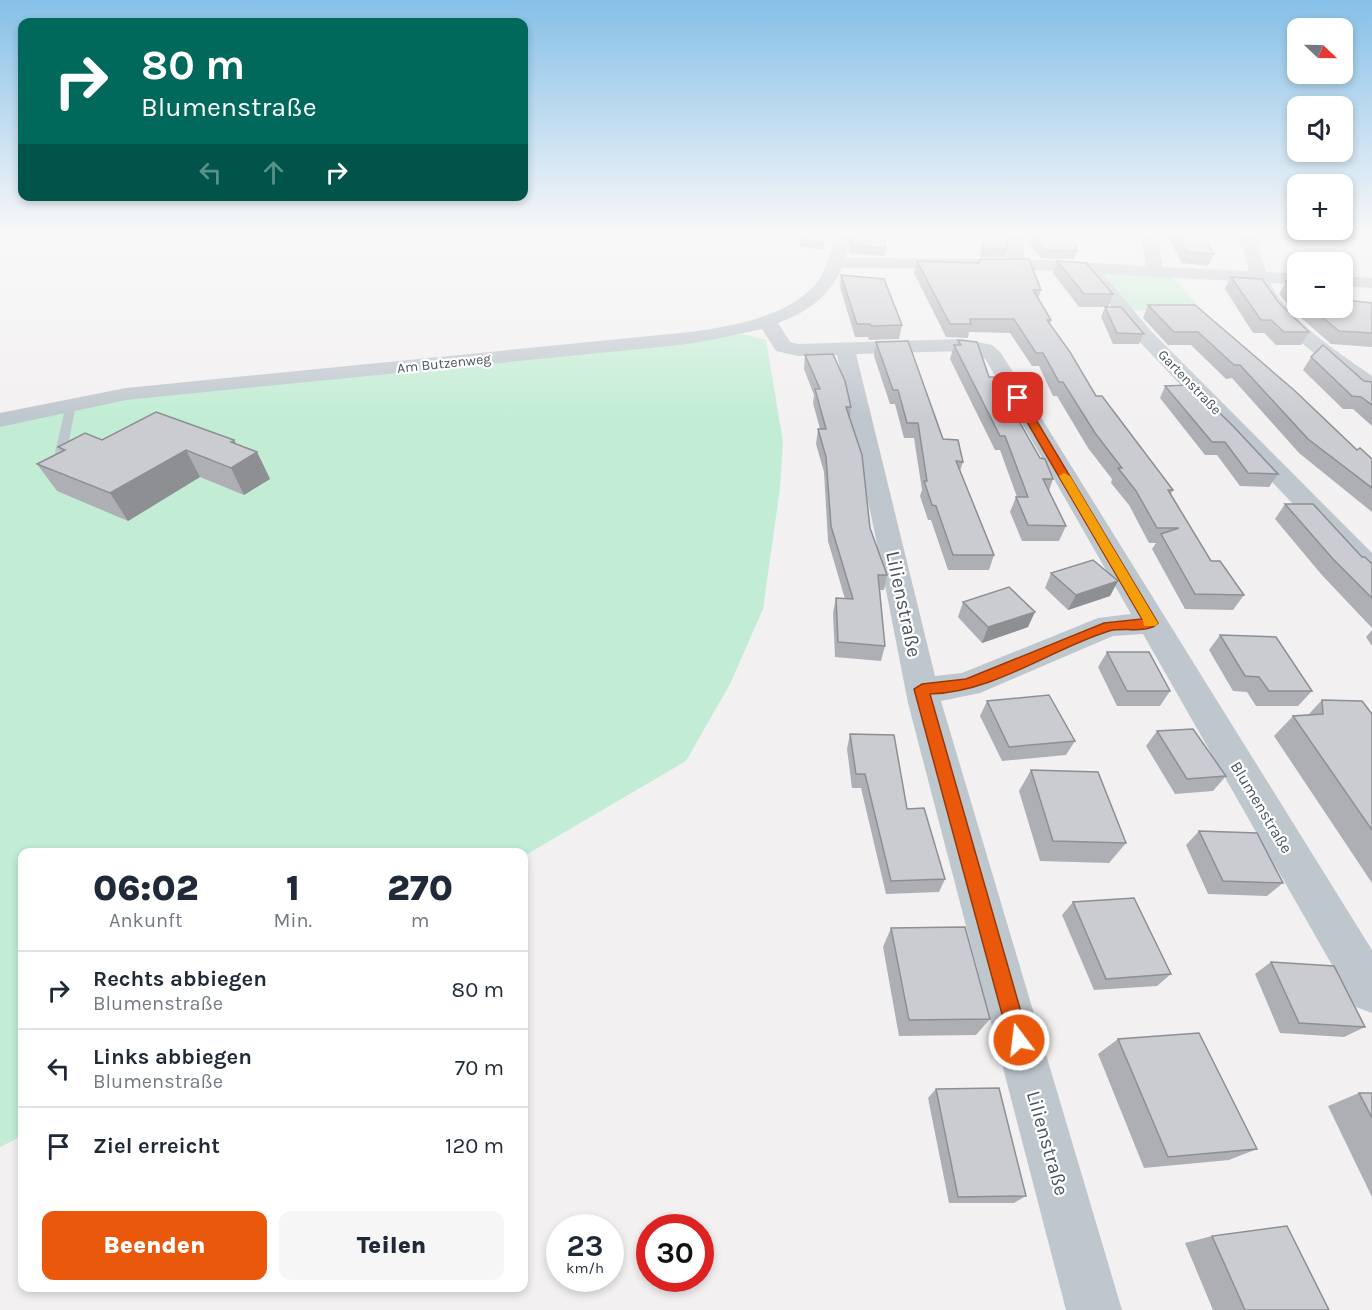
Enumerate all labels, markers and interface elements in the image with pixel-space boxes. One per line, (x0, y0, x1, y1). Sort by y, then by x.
north arrow (1287, 18, 1353, 84)
map controls (1287, 18, 1353, 318)
text: 80 m (141, 40, 245, 90)
icon: right (42, 42, 120, 120)
text: Blumenstraße (141, 91, 317, 123)
button: sound (1287, 96, 1353, 162)
icon: left (194, 156, 227, 189)
icon: ahead (257, 156, 290, 189)
icon: right (320, 156, 353, 189)
button: + (1287, 174, 1353, 240)
button: − (1287, 252, 1353, 318)
street label: Gartenstraße (1154, 346, 1225, 418)
street label: Am Butzenweg (396, 350, 492, 377)
pin (992, 372, 1043, 423)
icon: arrive (1001, 381, 1034, 414)
street label: Lilienstraße (881, 549, 926, 659)
street label: Blumenstraße (1227, 758, 1296, 857)
text: 06:02 (93, 867, 199, 909)
text: 1 (286, 867, 300, 909)
text: 270 (387, 867, 453, 909)
text: Ankunft (109, 909, 182, 932)
text: Min. (274, 909, 312, 932)
text: m (411, 909, 429, 932)
text: Rechts abbiegen (93, 966, 267, 992)
icon: right (42, 974, 75, 1007)
text: 80 m (452, 977, 504, 1003)
text: Blumenstraße (93, 992, 223, 1015)
position arrow (987, 1008, 1051, 1072)
text: Links abbiegen (93, 1044, 252, 1070)
icon: left (42, 1052, 75, 1085)
text: 70 m (455, 1055, 504, 1081)
text: Blumenstraße (93, 1070, 223, 1093)
street label: Lilienstraße (1022, 1088, 1073, 1198)
icon: arrive (42, 1130, 75, 1163)
text: Ziel erreicht (93, 1133, 220, 1159)
text: 120 m (445, 1133, 504, 1159)
button: Beenden (42, 1211, 267, 1280)
button: Teilen (279, 1211, 504, 1280)
speed limit sign: 30 (636, 1214, 714, 1292)
text: 23 (567, 1228, 603, 1264)
text: km/h (566, 1259, 604, 1277)

